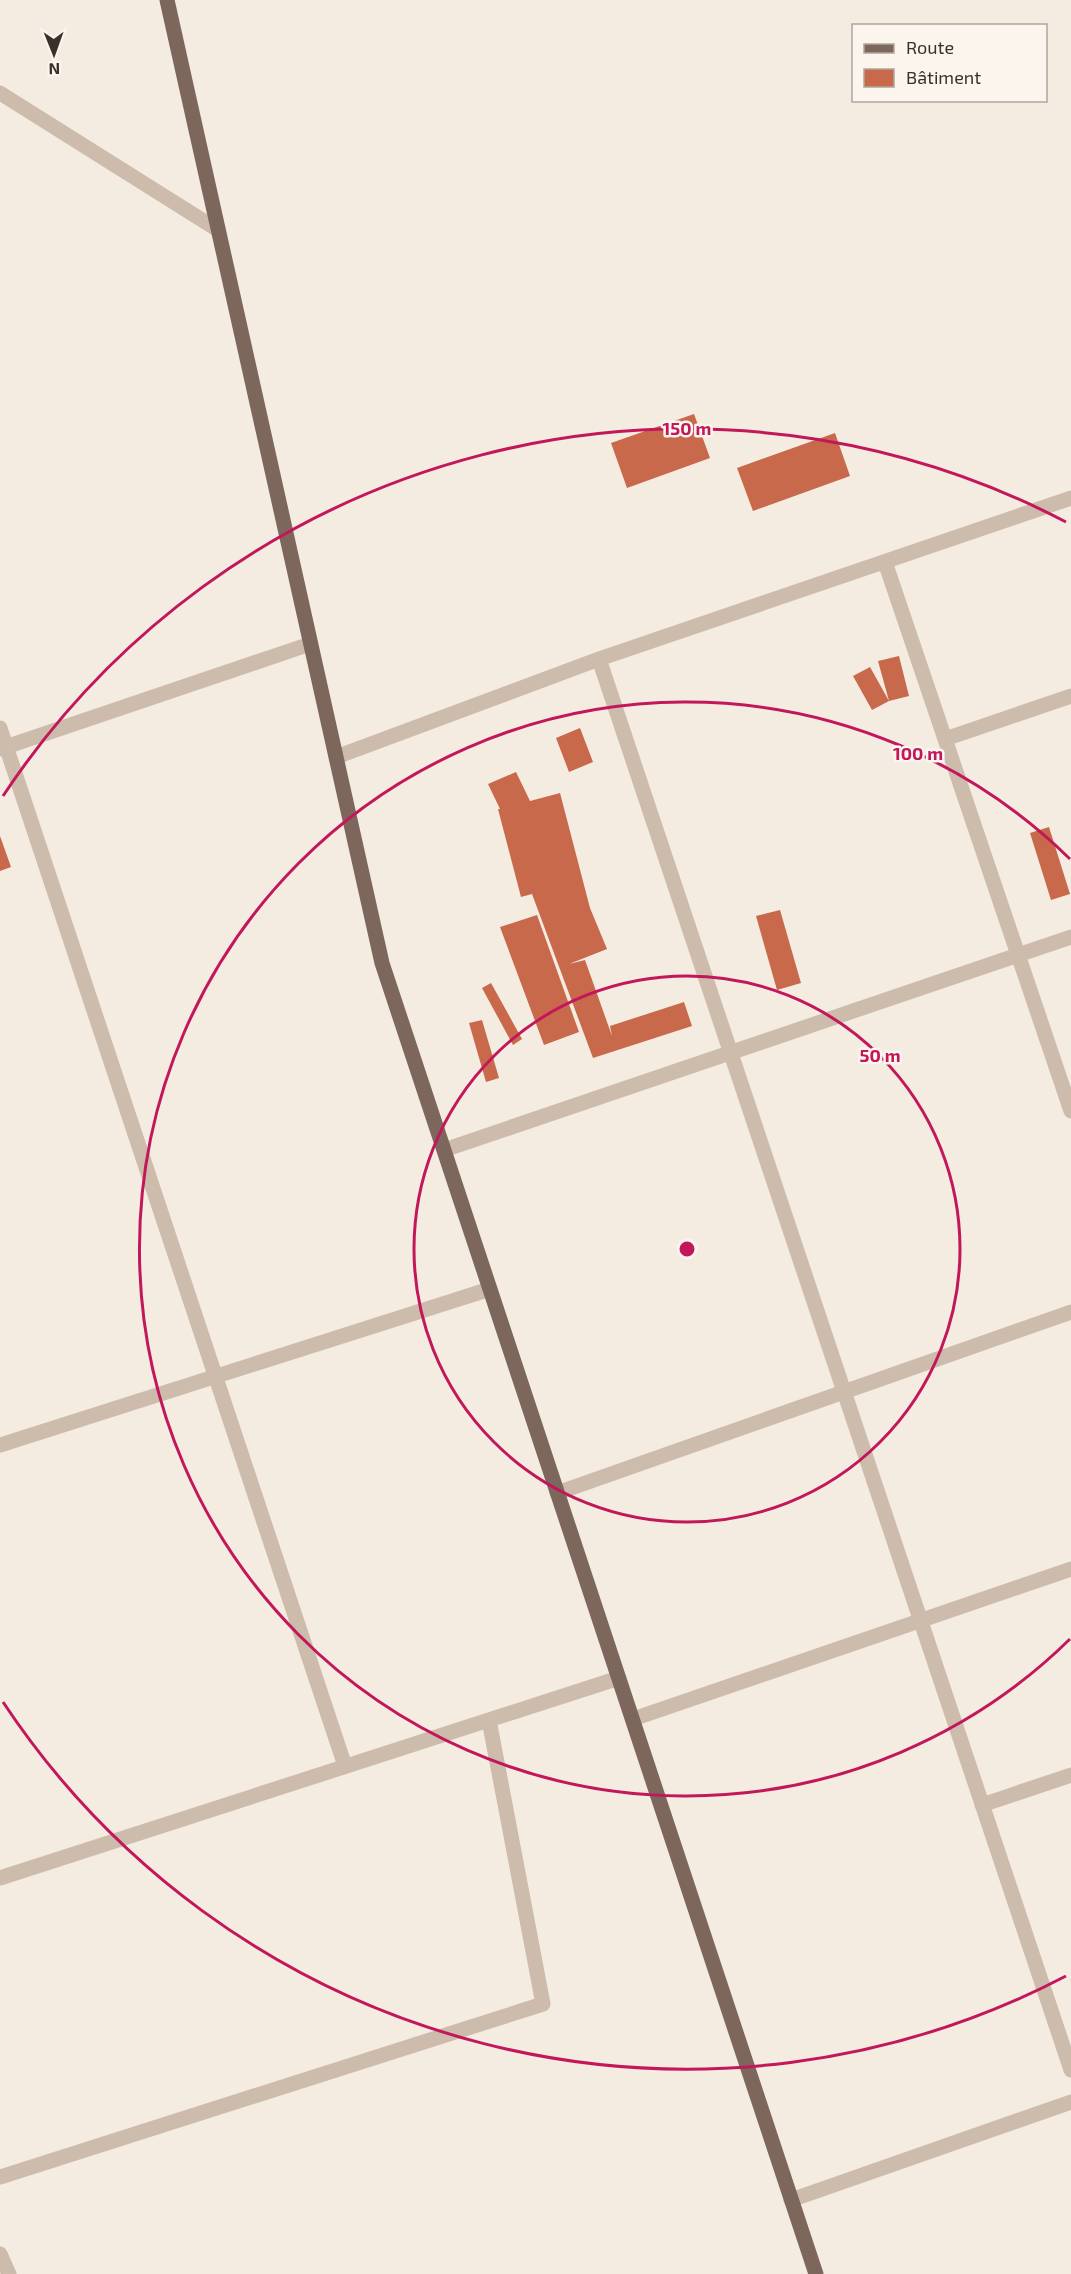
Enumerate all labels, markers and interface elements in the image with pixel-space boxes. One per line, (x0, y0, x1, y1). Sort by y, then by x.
north arrow (24, 24, 84, 84)
legend (852, 24, 1047, 102)
text: Route (906, 36, 954, 58)
text: N (48, 60, 60, 79)
text: Bâtiment (906, 66, 981, 88)
text: 150 m (663, 417, 711, 439)
text: 100 m (893, 742, 943, 764)
text: 50 m (859, 1044, 901, 1066)
centre of rings (677, 1239, 697, 1259)

